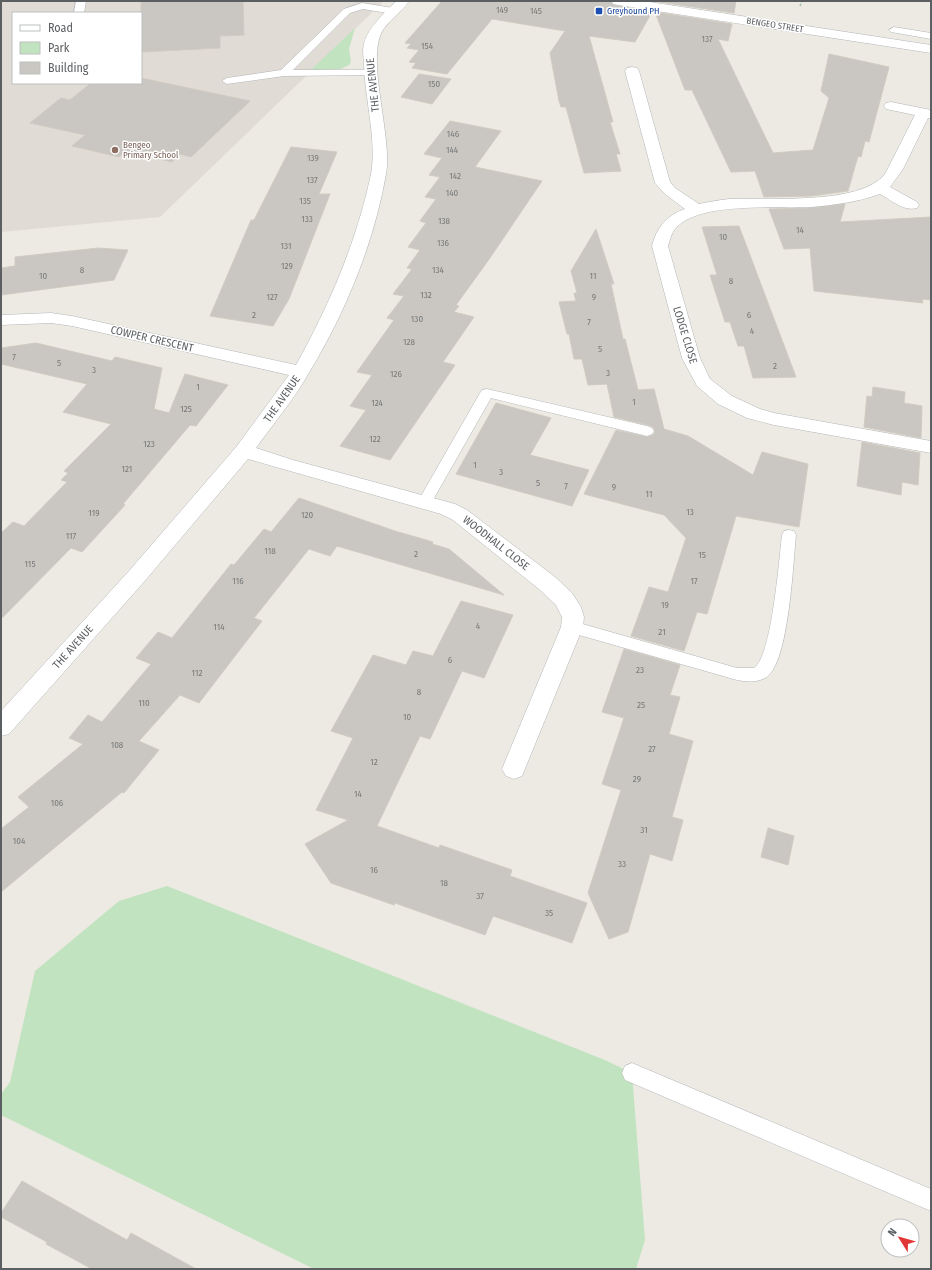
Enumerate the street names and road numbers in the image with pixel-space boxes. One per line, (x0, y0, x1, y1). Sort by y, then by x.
street label: BENGEO STREET (746, 16, 805, 35)
street label: THE AVENUE (364, 57, 382, 113)
street label: LODGE CLOSE (670, 305, 700, 365)
street label: COWPER CRESCENT (109, 323, 196, 355)
street label: THE AVENUE (261, 373, 303, 425)
street label: WOODHALL CLOSE (460, 513, 532, 573)
street label: THE AVENUE (50, 623, 96, 671)

